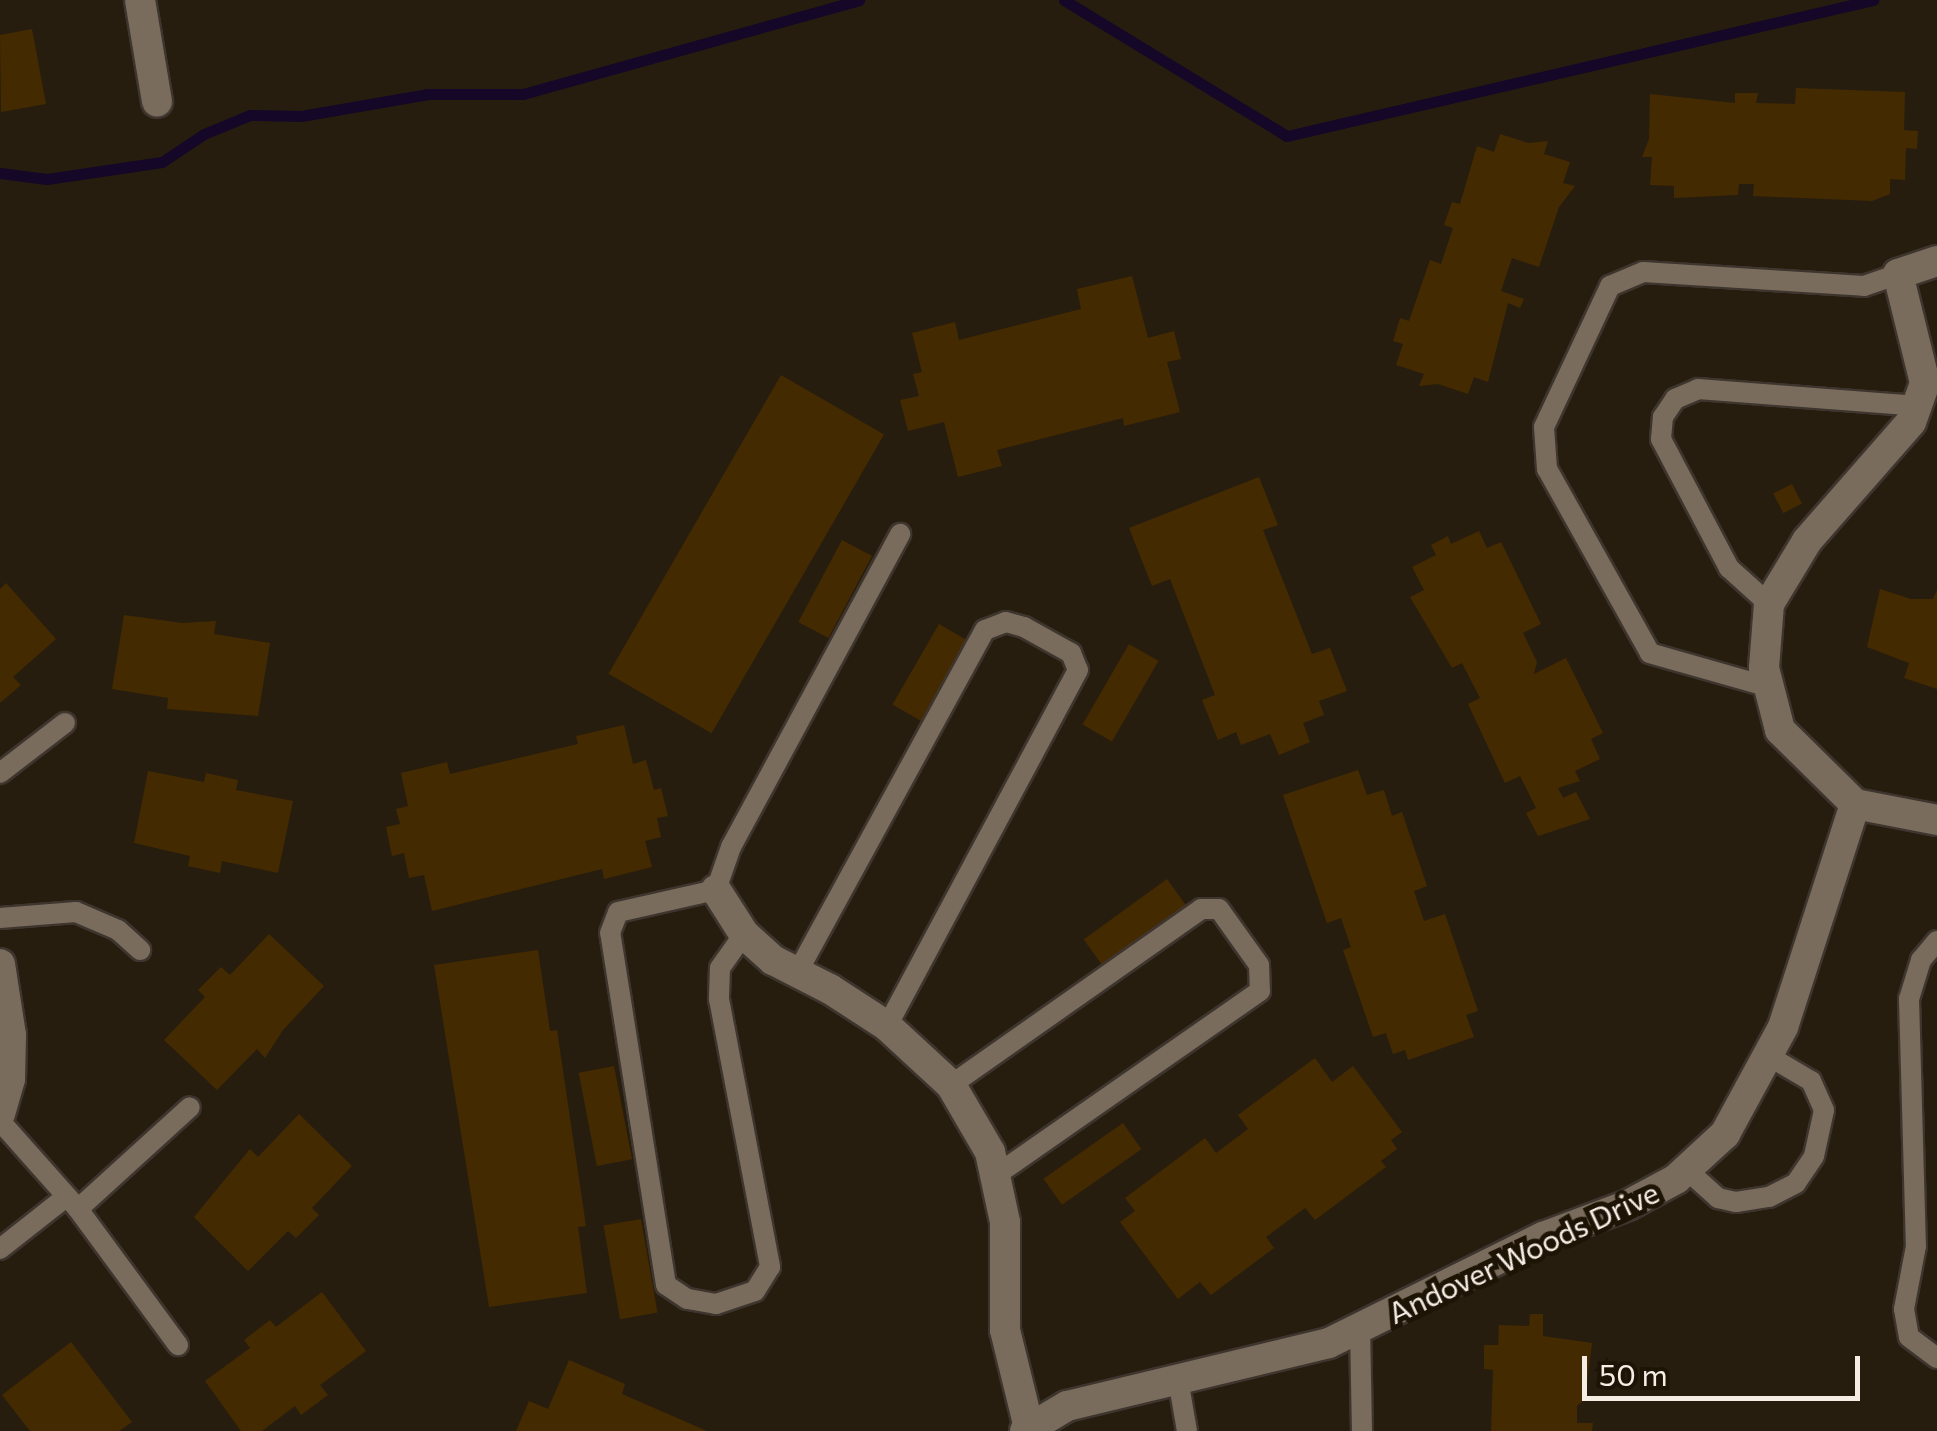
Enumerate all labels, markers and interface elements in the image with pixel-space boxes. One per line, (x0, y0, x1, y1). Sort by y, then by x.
street label: Andover Woods Drive (1382, 1173, 1664, 1331)
scale bar (1587, 1336, 1864, 1398)
text: 50 m (1599, 1355, 1668, 1392)

